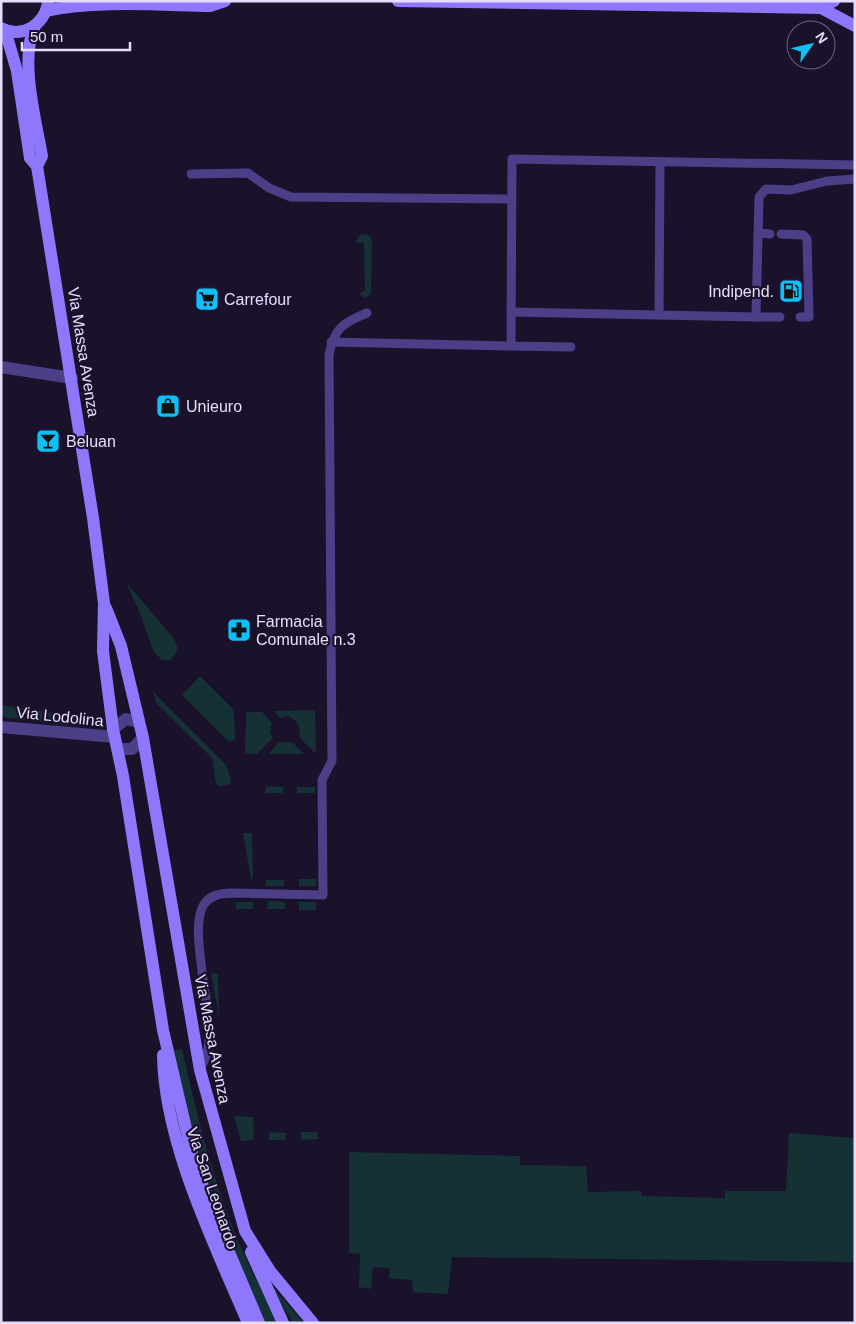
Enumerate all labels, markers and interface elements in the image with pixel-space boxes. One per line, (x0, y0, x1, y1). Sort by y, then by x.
scale bar (22, 20, 130, 52)
north arrow (786, 20, 836, 70)
text: 50 m (30, 28, 63, 45)
text: N (812, 29, 831, 46)
fuel station icon: Indipend. (778, 278, 804, 304)
place label: Indipend. (708, 283, 774, 300)
street label: Via Massa Avenza (65, 286, 102, 418)
supermarket icon: Carrefour (194, 286, 220, 312)
place label: Carrefour (224, 291, 292, 308)
shop icon: Unieuro (155, 393, 181, 419)
place label: Unieuro (186, 398, 242, 415)
bar icon: Beluan (35, 428, 61, 454)
place label: Beluan (66, 433, 116, 450)
place label: Farmacia Comunale n.3 (256, 613, 356, 648)
pharmacy icon: Farmacia Comunale n.3 (226, 617, 252, 643)
street label: Via Lodolina (15, 703, 105, 730)
street label: Via Massa Avenza (192, 973, 233, 1105)
street label: Via San Leonardo (184, 1125, 241, 1251)

